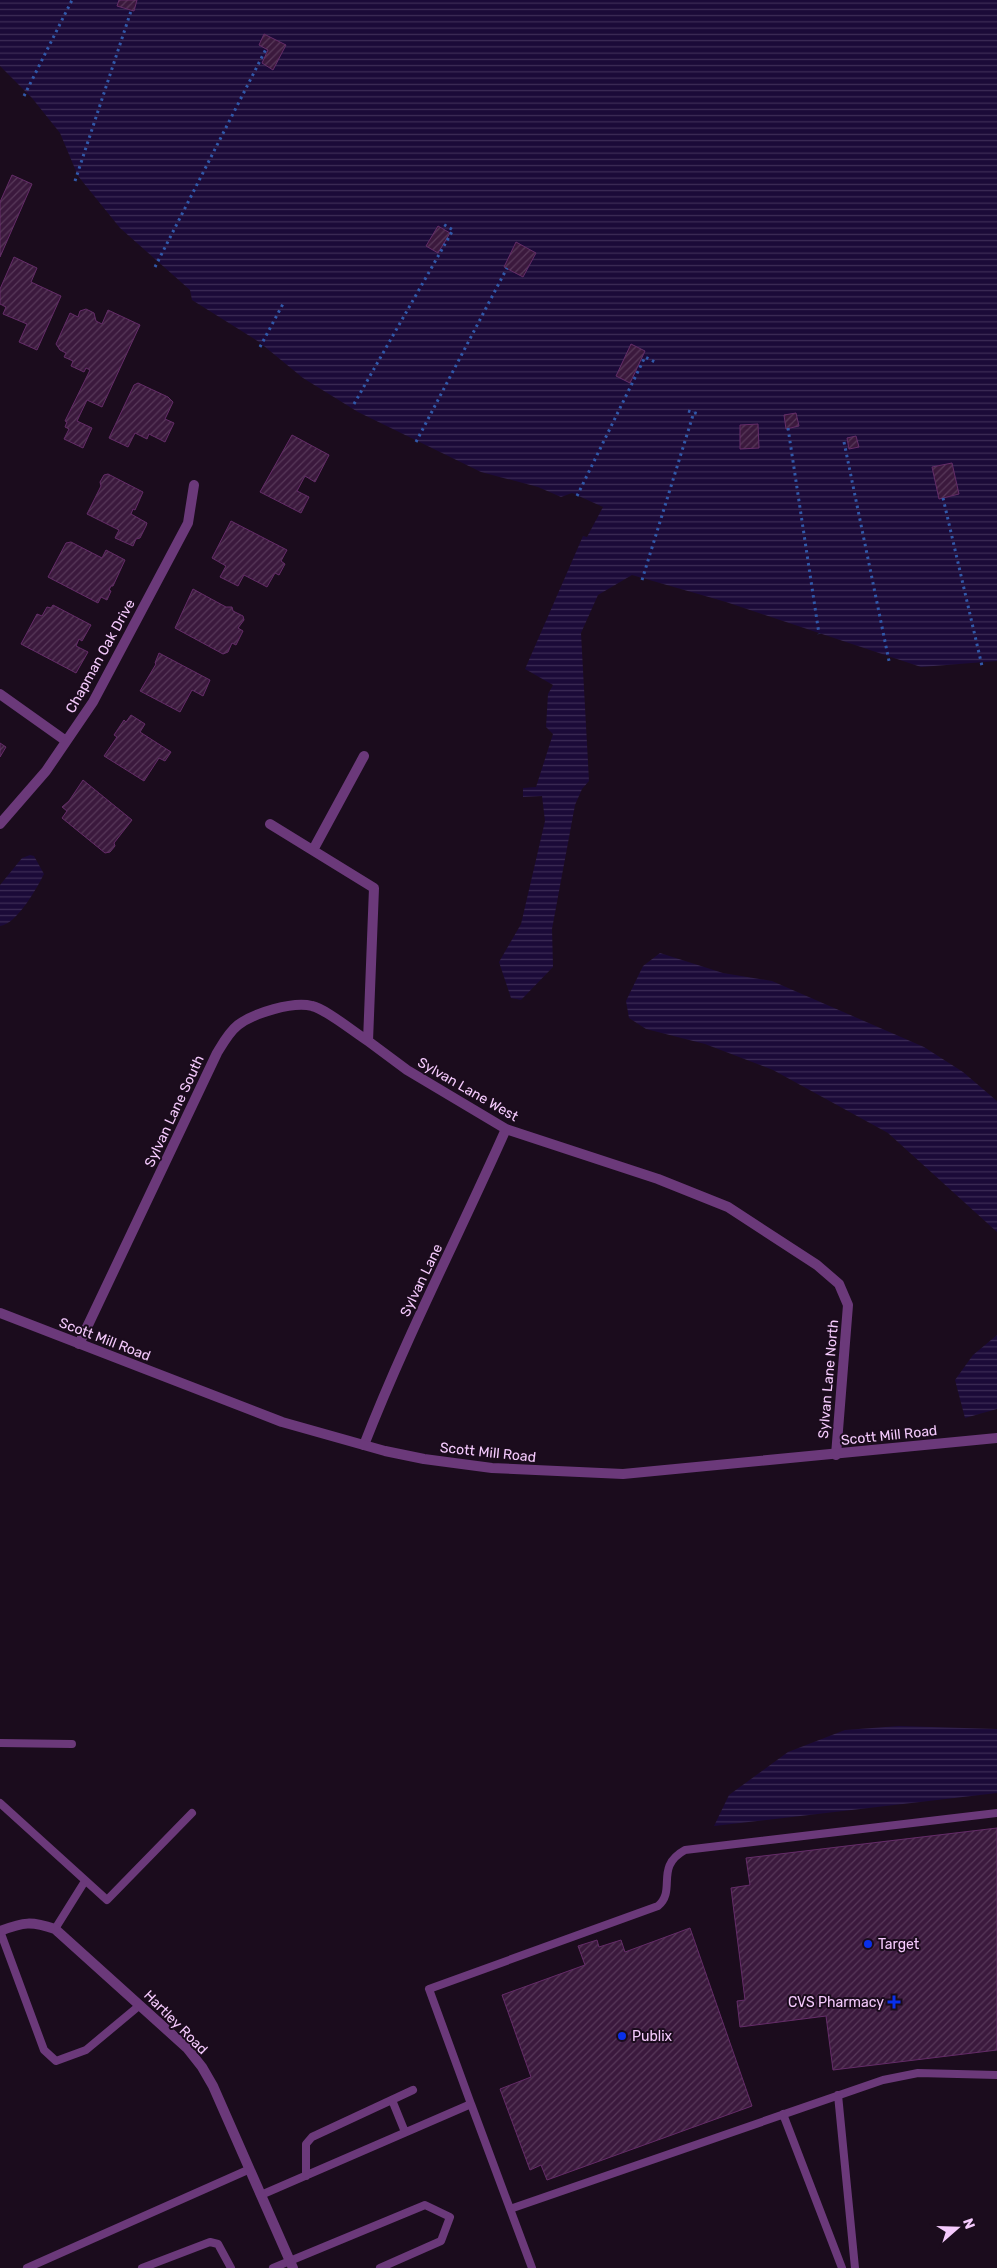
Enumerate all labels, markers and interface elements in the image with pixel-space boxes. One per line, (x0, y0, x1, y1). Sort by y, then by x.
street label: Chapman Oak Drive (62, 596, 139, 716)
street label: Sylvan Lane South (141, 1053, 208, 1170)
street label: Sylvan Lane West (414, 1054, 522, 1125)
street label: Sylvan Lane (397, 1241, 446, 1319)
street label: Scott Mill Road (57, 1314, 153, 1365)
street label: Sylvan Lane North (815, 1319, 842, 1439)
street label: Scott Mill Road (840, 1422, 938, 1449)
street label: Scott Mill Road (439, 1439, 537, 1466)
place label: Target (878, 1936, 920, 1953)
marker: Target (862, 1938, 874, 1950)
street label: Hartley Road (140, 1987, 211, 2058)
place label: CVS Pharmacy (788, 1994, 884, 2011)
marker: CVS Pharmacy (888, 1996, 900, 2008)
place label: Publix (632, 2028, 673, 2045)
marker: Publix (616, 2030, 628, 2042)
north arrow (932, 2203, 982, 2253)
text: N (959, 2216, 978, 2231)

